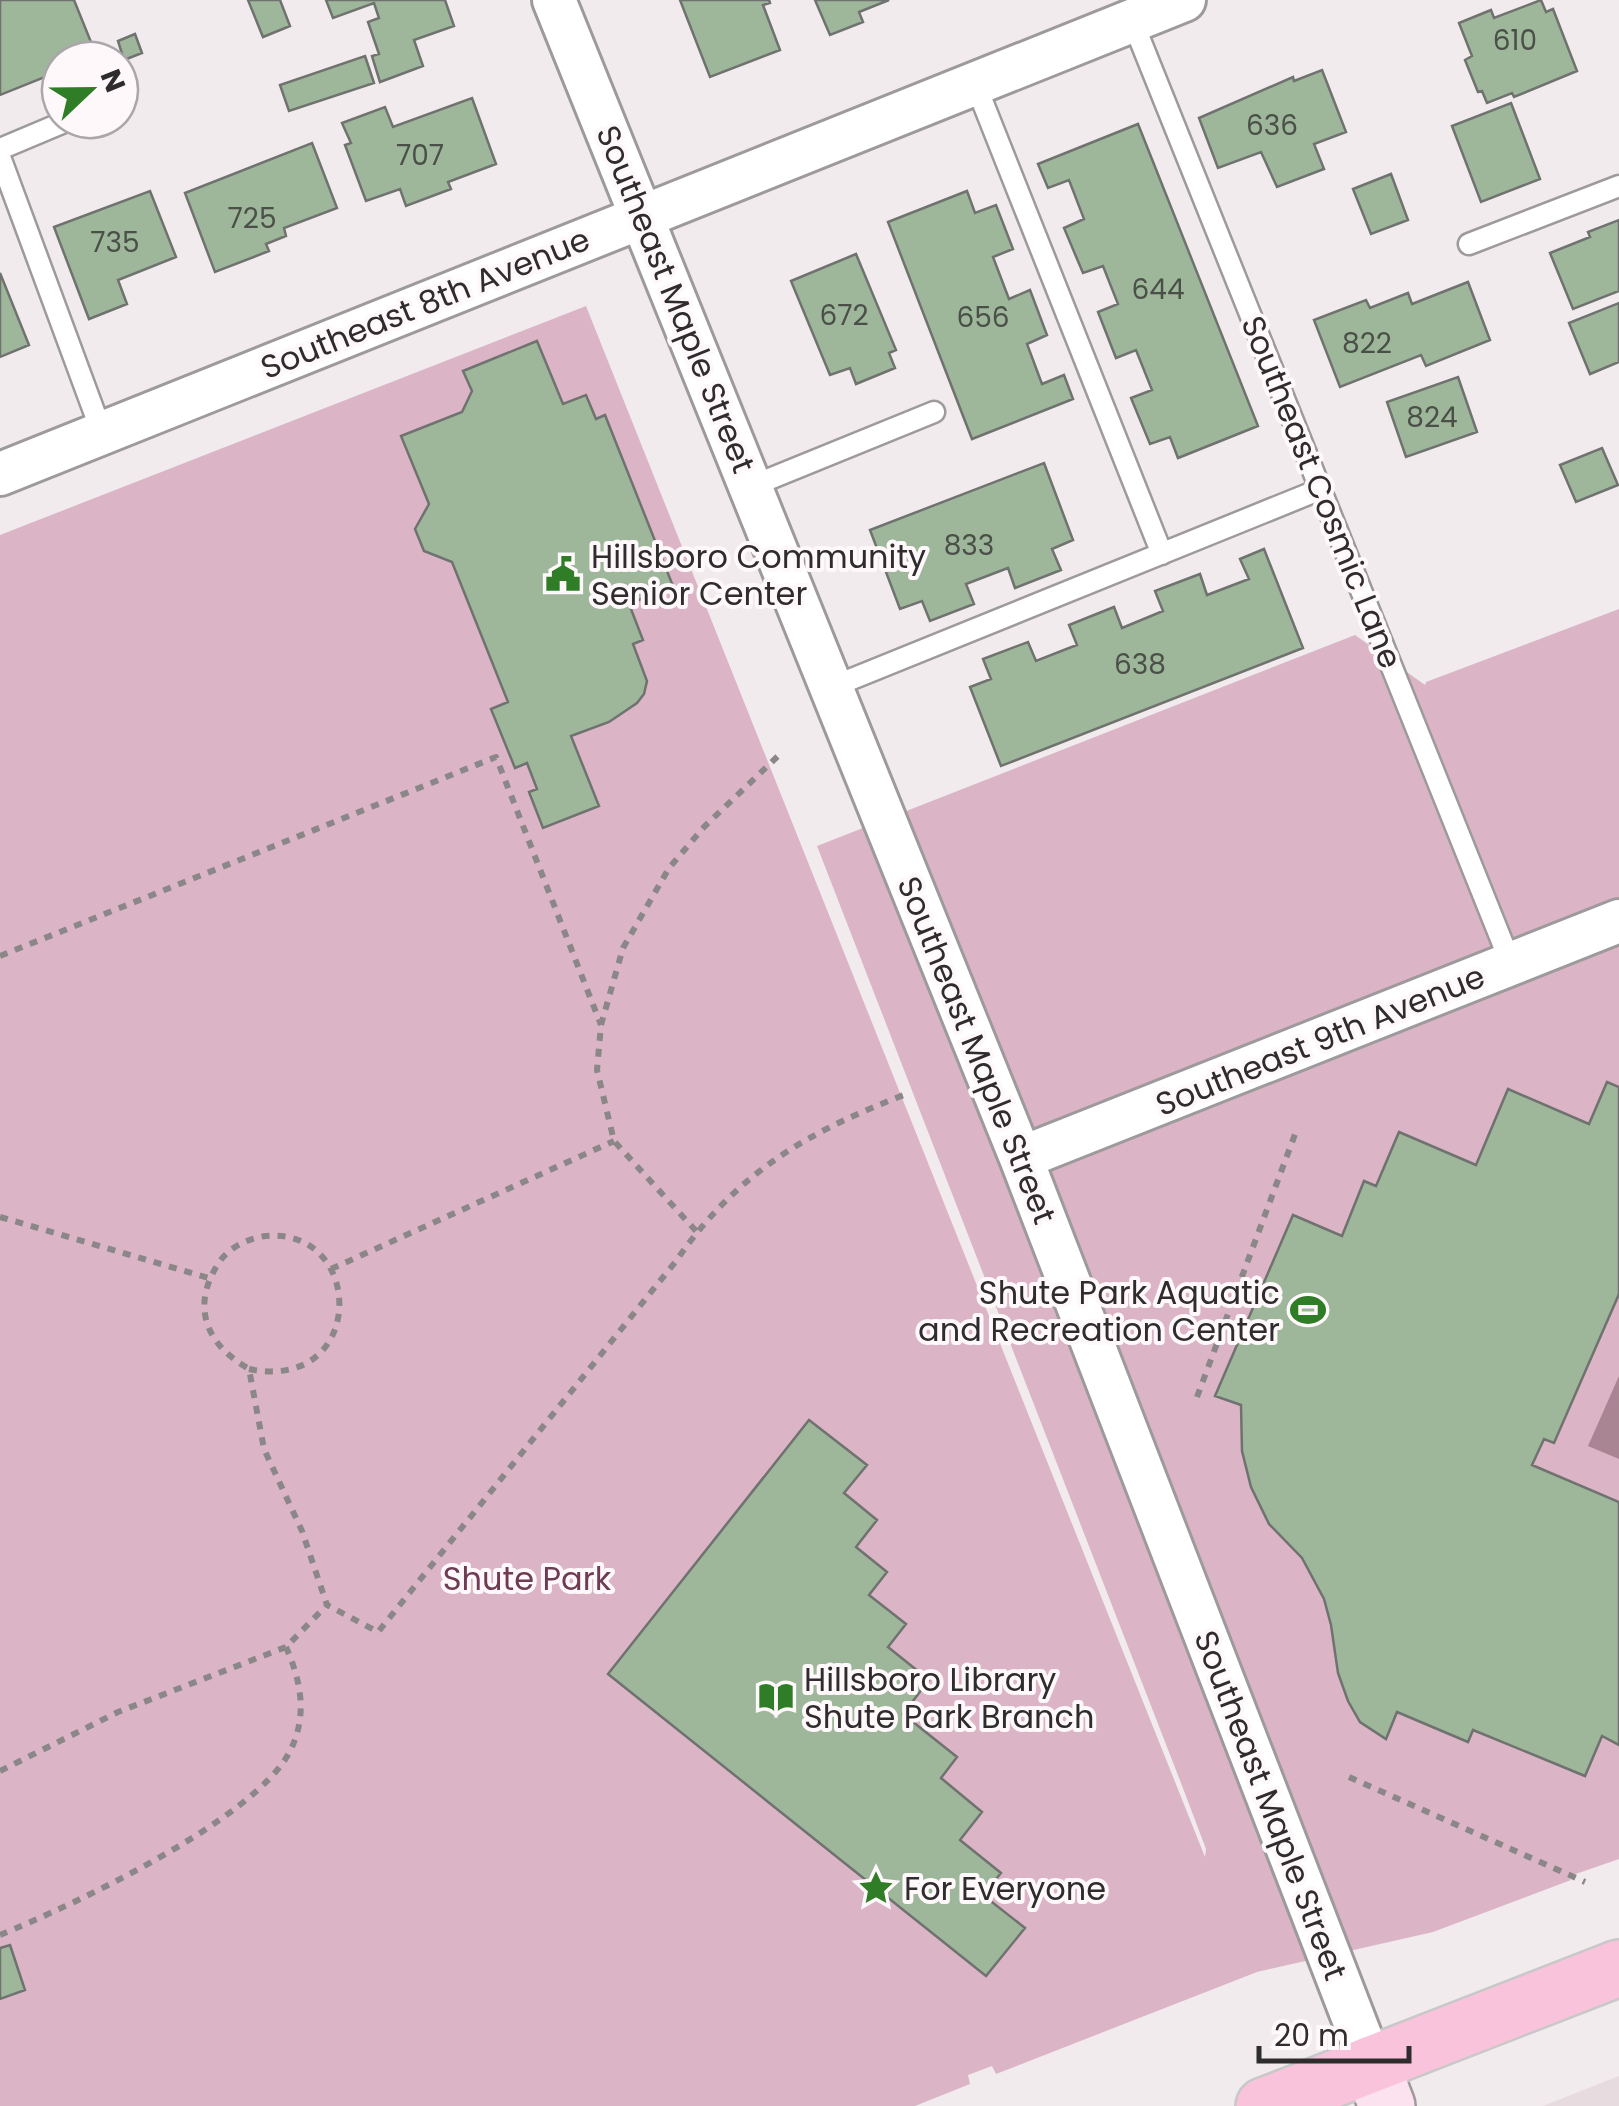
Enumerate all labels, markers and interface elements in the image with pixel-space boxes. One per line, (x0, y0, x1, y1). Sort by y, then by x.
house number: 610 (1493, 21, 1537, 60)
north arrow (40, 40, 140, 140)
text: N (91, 64, 135, 98)
house number: 636 (1246, 106, 1298, 145)
street label: Southeast Maple Street (586, 119, 766, 479)
house number: 707 (396, 136, 444, 175)
house number: 725 (228, 199, 276, 238)
street label: Southeast 8th Avenue (254, 216, 596, 390)
house number: 735 (90, 223, 140, 262)
house number: 644 (1131, 270, 1185, 309)
house number: 672 (819, 296, 869, 335)
house number: 656 (956, 298, 1010, 337)
street label: Southeast Cosmic Lane (1231, 309, 1413, 675)
house number: 822 (1342, 324, 1392, 363)
house number: 824 (1406, 398, 1458, 437)
house number: 833 (944, 526, 994, 565)
place label: Hillsboro Community Senior Center (591, 534, 926, 616)
public building icon: Hillsboro Community Senior Center (544, 555, 582, 593)
house number: 638 (1114, 645, 1166, 684)
street label: Southeast Maple Street (887, 870, 1067, 1230)
street label: Southeast 9th Avenue (1149, 953, 1491, 1127)
place label: Shute Park Aquatic and Recreation Center (918, 1270, 1280, 1352)
sports icon: Shute Park Aquatic and Recreation Center (1289, 1291, 1327, 1329)
park label: Shute Park (443, 1556, 612, 1601)
street label: Southeast Maple Street (1184, 1624, 1358, 1986)
place label: Hillsboro Library Shute Park Branch (804, 1657, 1094, 1739)
library icon: Hillsboro Library Shute Park Branch (757, 1678, 795, 1716)
place label: For Everyone (904, 1866, 1106, 1911)
place icon: For Everyone (857, 1869, 895, 1907)
scale bar (1259, 2001, 1409, 2063)
text: 20 m (1274, 2014, 1349, 2057)

